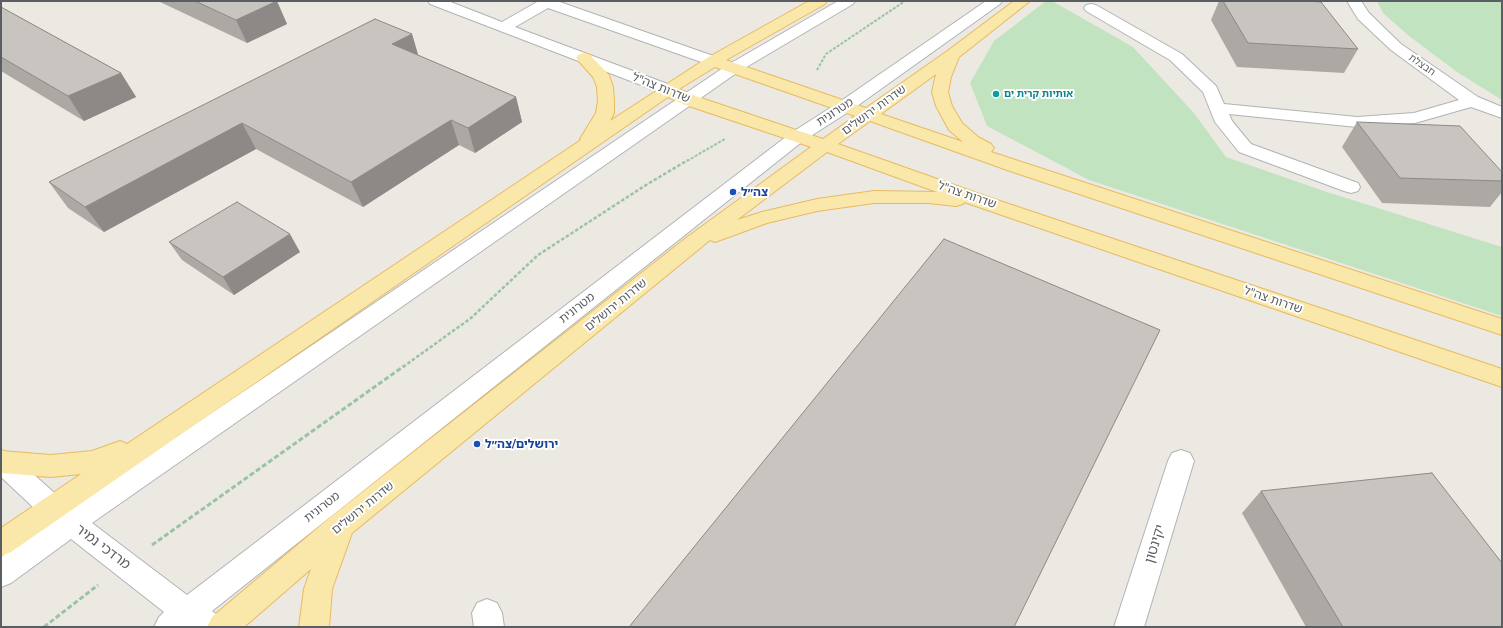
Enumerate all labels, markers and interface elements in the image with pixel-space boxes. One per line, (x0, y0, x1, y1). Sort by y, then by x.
street label: חבצלת (1406, 52, 1438, 78)
street label: שדרות צה"ל (630, 70, 692, 106)
street label: שדרות ירושלים (839, 82, 909, 138)
place label: אותיות קרית ים (1004, 88, 1073, 100)
marker: אותיות קרית ים (991, 89, 1001, 99)
street label: מטרונית (814, 95, 856, 129)
street label: שדרות צה"ל (936, 178, 998, 212)
place label: צה״ל (741, 185, 768, 199)
marker: צה״ל (728, 187, 738, 197)
street label: שדרות ירושלים (582, 276, 650, 334)
street label: שדרות צה"ל (1242, 283, 1304, 317)
street label: מטרונית (556, 290, 598, 326)
place label: ירושלים/צה״ל (485, 437, 558, 451)
marker: ירושלים/צה״ל (472, 439, 482, 449)
street label: שדרות ירושלים (329, 479, 397, 537)
street label: מטרונית (301, 489, 343, 525)
street label: מרדכי נמיר (72, 521, 134, 573)
street label: יקינטון (1141, 523, 1169, 565)

